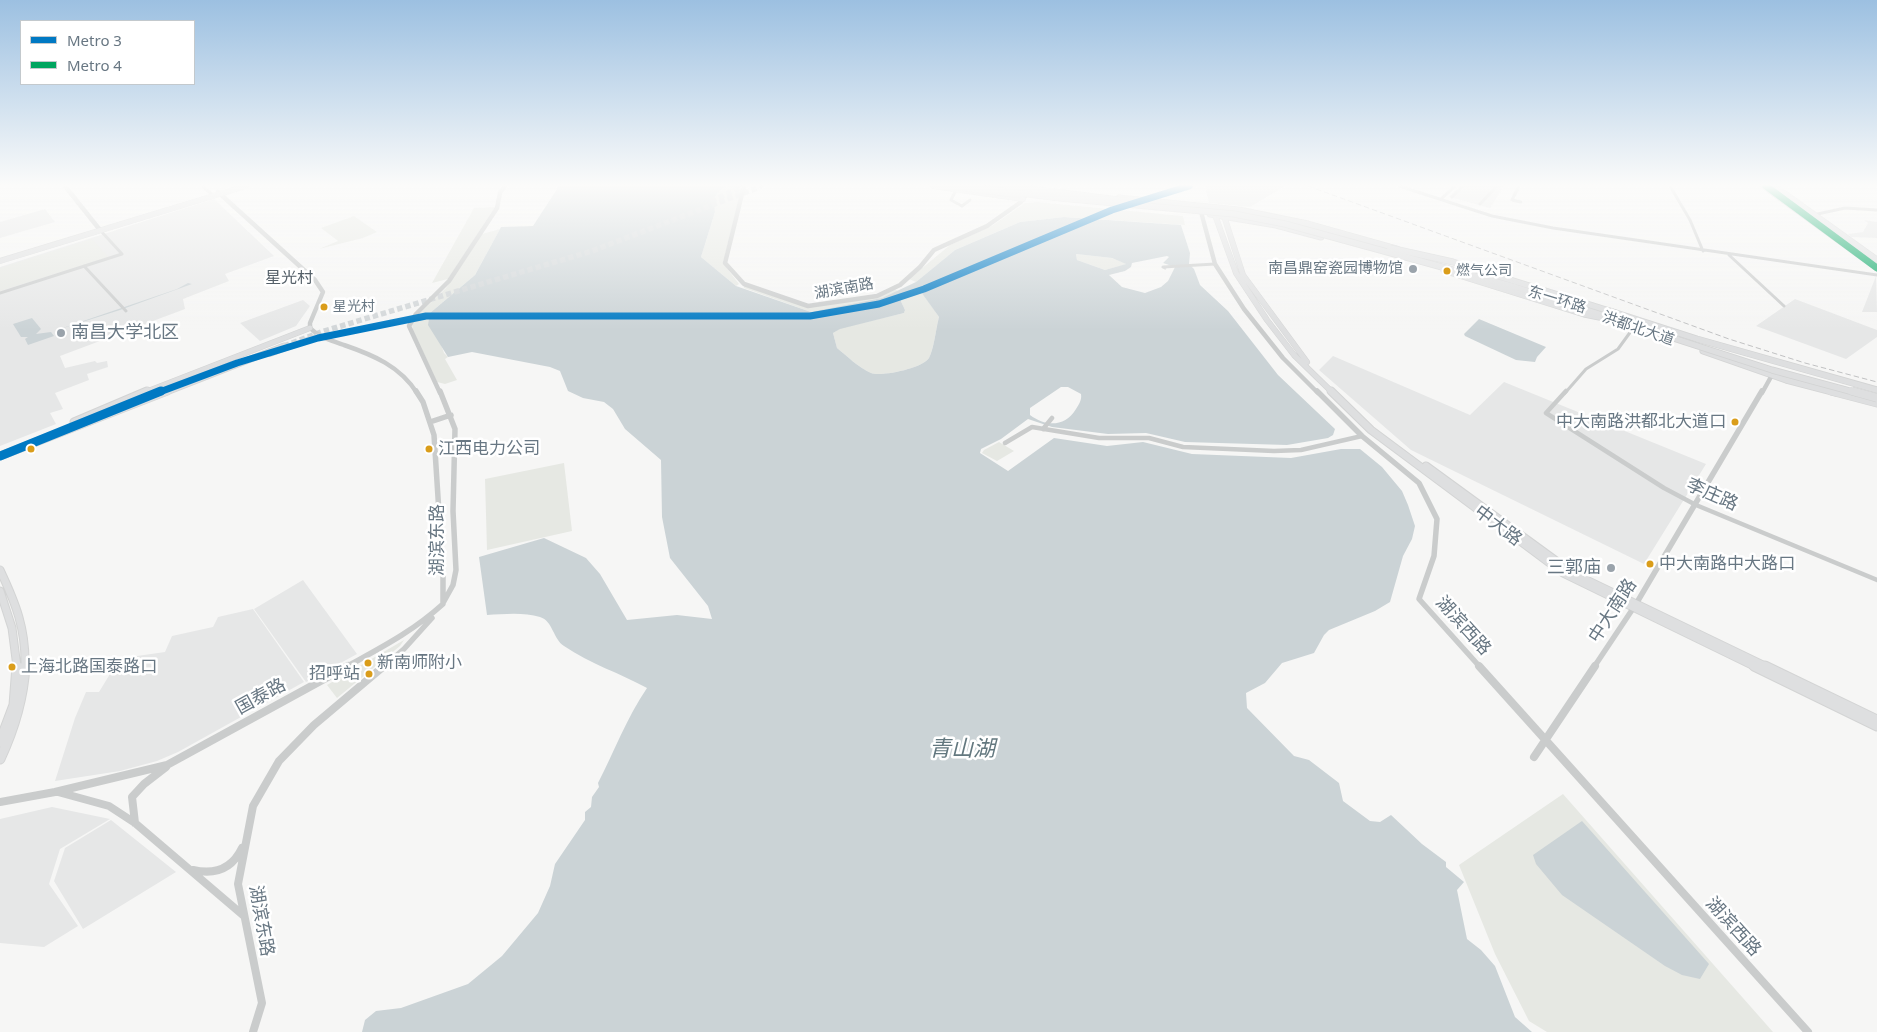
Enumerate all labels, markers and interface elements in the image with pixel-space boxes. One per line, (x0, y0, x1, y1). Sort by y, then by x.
legend (20, 20, 195, 85)
text: Metro 3 (67, 30, 122, 50)
text: Metro 4 (67, 55, 122, 75)
place label: 南昌鼎窑瓷园博物馆 (1268, 260, 1403, 278)
marker: 南昌鼎窑瓷园博物馆 (1407, 263, 1419, 275)
place label: 燃气公司 (1456, 263, 1512, 279)
marker: 燃气公司 (1442, 266, 1452, 276)
district label: 星光村 (265, 268, 313, 288)
street label: 湖滨南路 (813, 275, 875, 303)
street label: 东一环路 (1526, 283, 1588, 317)
place label: 星光村 (333, 299, 375, 315)
marker: 星光村 (319, 302, 329, 312)
street label: 洪都北大道 (1600, 308, 1676, 350)
place label: 南昌大学北区 (71, 322, 179, 344)
marker: 南昌大学北区 (55, 327, 67, 339)
place label: 中大南路洪都北大道口 (1556, 412, 1726, 432)
marker: 中大南路洪都北大道口 (1730, 417, 1740, 427)
place label: 江西电力公司 (438, 439, 540, 459)
unlabelled marker (26, 444, 36, 454)
marker: 江西电力公司 (424, 444, 434, 454)
street label: 李庄路 (1683, 474, 1741, 516)
street label: 中大路 (1470, 501, 1526, 551)
street label: 湖滨东路 (427, 504, 449, 576)
place label: 中大南路中大路口 (1659, 554, 1795, 574)
place label: 三郭庙 (1547, 557, 1601, 579)
marker: 中大南路中大路口 (1645, 559, 1655, 569)
marker: 三郭庙 (1605, 562, 1617, 574)
street label: 中大南路 (1584, 575, 1642, 647)
street label: 湖滨西路 (1431, 592, 1495, 660)
place label: 新南师附小 (377, 653, 462, 673)
place label: 上海北路国泰路口 (21, 657, 157, 677)
marker: 新南师附小 (363, 658, 373, 668)
marker: 上海北路国泰路口 (7, 662, 17, 672)
place label: 招呼站 (309, 664, 360, 684)
marker: 招呼站 (364, 669, 374, 679)
street label: 国泰路 (232, 674, 290, 720)
water label: 青山湖 (929, 737, 995, 763)
street label: 湖滨东路 (244, 884, 278, 958)
street label: 湖滨西路 (1701, 893, 1765, 961)

